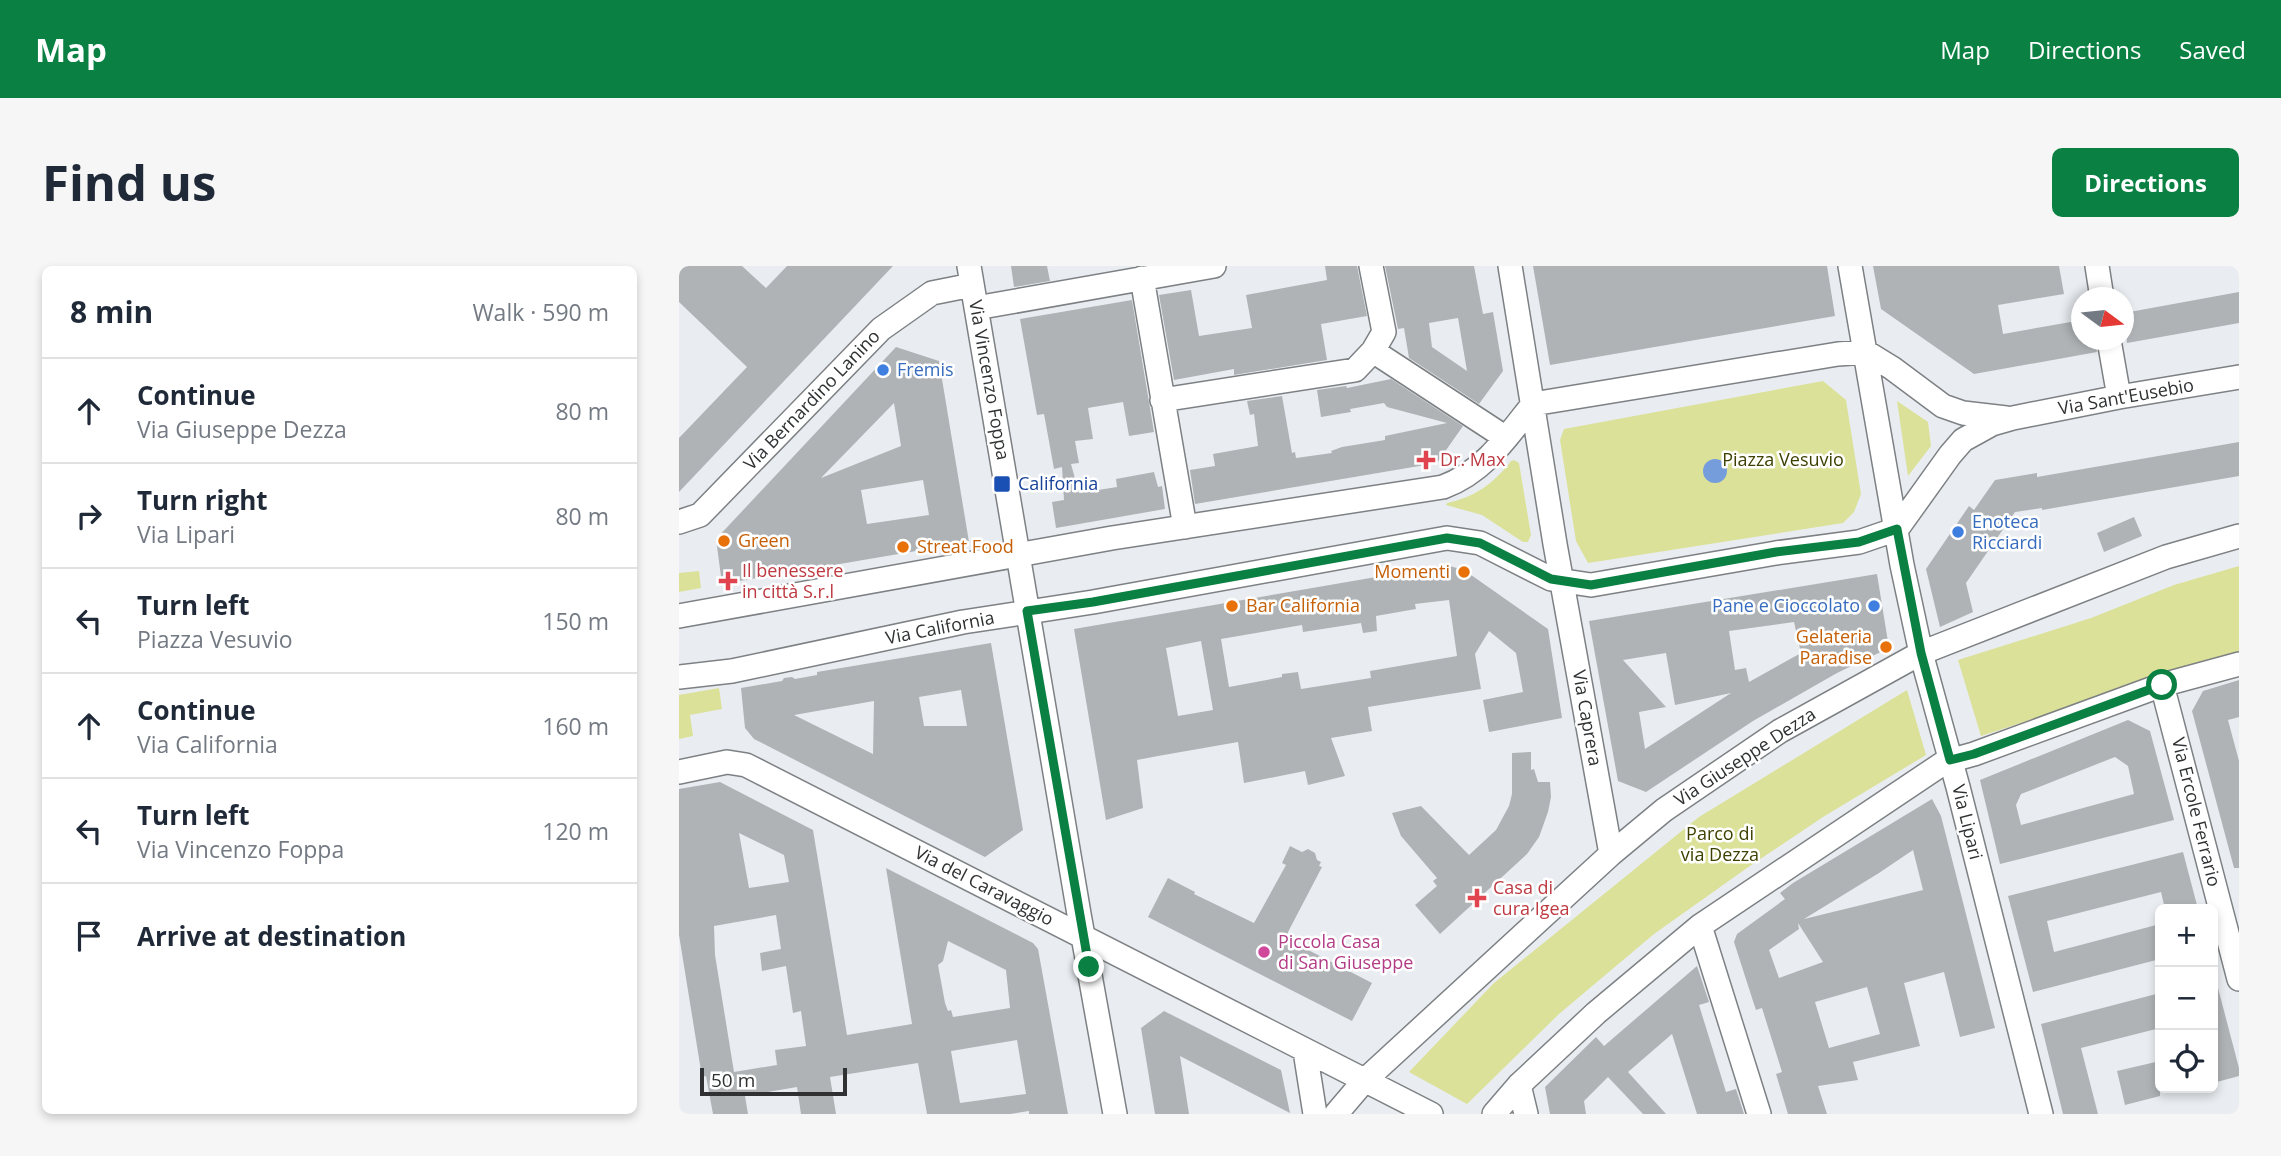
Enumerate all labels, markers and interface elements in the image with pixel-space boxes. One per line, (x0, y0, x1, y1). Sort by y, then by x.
text: Map (35, 27, 107, 72)
text: Map (1940, 33, 1990, 66)
text: Directions (2028, 33, 2141, 66)
text: Saved (2179, 33, 2246, 66)
button: Directions (2052, 148, 2239, 217)
text: Find us (42, 149, 216, 215)
north arrow (2071, 287, 2134, 350)
text: 8 min (70, 291, 153, 332)
text: Walk · 590 m (472, 296, 609, 328)
street label: Via Vincenzo Foppa (964, 298, 1016, 462)
street label: Via Bernardino Lanino (738, 324, 885, 475)
place label: Fremis (897, 357, 954, 381)
marker: Fremis (875, 362, 891, 378)
street label: Via Sant'Eusebio (2056, 372, 2196, 420)
text: Continue (137, 377, 256, 413)
icon: ahead (70, 392, 108, 430)
text: 80 m (555, 395, 609, 427)
text: Via Giuseppe Dezza (137, 413, 347, 445)
place label: Dr. Max (1440, 447, 1506, 471)
park label: Piazza Vesuvio (1722, 447, 1844, 471)
marker: Dr. Max (1418, 452, 1434, 468)
place label: California (1018, 471, 1098, 495)
marker: California (992, 474, 1012, 494)
text: Turn right (137, 482, 268, 518)
icon: right (70, 497, 108, 535)
text: 80 m (555, 500, 609, 532)
place label: Enoteca Ricciardi (1972, 509, 2042, 554)
text: Via Lipari (137, 518, 235, 550)
marker: Enoteca Ricciardi (1950, 524, 1966, 540)
place label: Green (738, 528, 790, 552)
marker: Green (716, 533, 732, 549)
place label: Streat Food (917, 534, 1014, 558)
marker: Streat Food (895, 539, 911, 555)
place label: Il benessere in città S.r.l (742, 558, 843, 603)
place label: Momenti (1374, 559, 1450, 583)
marker: Momenti (1456, 564, 1472, 580)
marker: Il benessere in città S.r.l (720, 573, 736, 589)
text: Turn left (137, 587, 249, 623)
place label: Bar California (1246, 593, 1360, 617)
place label: Pane e Cioccolato (1712, 593, 1860, 617)
marker: Bar California (1224, 598, 1240, 614)
marker: Pane e Cioccolato (1866, 598, 1882, 614)
icon: left (70, 602, 108, 640)
text: 150 m (542, 605, 609, 637)
street label: Via California (883, 605, 996, 649)
text: Piazza Vesuvio (137, 623, 293, 655)
place label: Gelateria Paradise (1796, 624, 1872, 669)
marker: Gelateria Paradise (1878, 639, 1894, 655)
street label: Via Caprera (1568, 668, 1608, 768)
route start (2146, 669, 2177, 700)
text: Continue (137, 692, 256, 728)
street label: Via Giuseppe Dezza (1669, 701, 1820, 811)
icon: ahead (70, 707, 108, 745)
text: 160 m (542, 710, 609, 742)
text: Via California (137, 728, 278, 760)
street label: Via Ercole Ferrario (2167, 735, 2227, 889)
street label: Via Lipari (1947, 782, 1989, 862)
text: Turn left (137, 797, 249, 833)
icon: left (70, 812, 108, 850)
text: 120 m (542, 815, 609, 847)
park label: Parco di via Dezza (1681, 821, 1759, 866)
text: Via Vincenzo Foppa (137, 833, 344, 865)
street label: Via del Caravaggio (911, 840, 1058, 931)
place label: Casa di cura Igea (1493, 875, 1570, 920)
marker: Casa di cura Igea (1467, 888, 1487, 908)
map controls (2155, 904, 2218, 1093)
button: + (2155, 904, 2218, 967)
icon: arrive (70, 917, 108, 955)
text: Arrive at destination (137, 918, 406, 954)
place label: Piccola Casa di San Giuseppe (1278, 929, 1413, 974)
marker: Piccola Casa di San Giuseppe (1256, 944, 1272, 960)
route end (1073, 951, 1104, 982)
button: − (2155, 967, 2218, 1030)
button: locate (2155, 1030, 2218, 1093)
scale bar (700, 1065, 847, 1097)
text: 50 m (711, 1067, 755, 1093)

